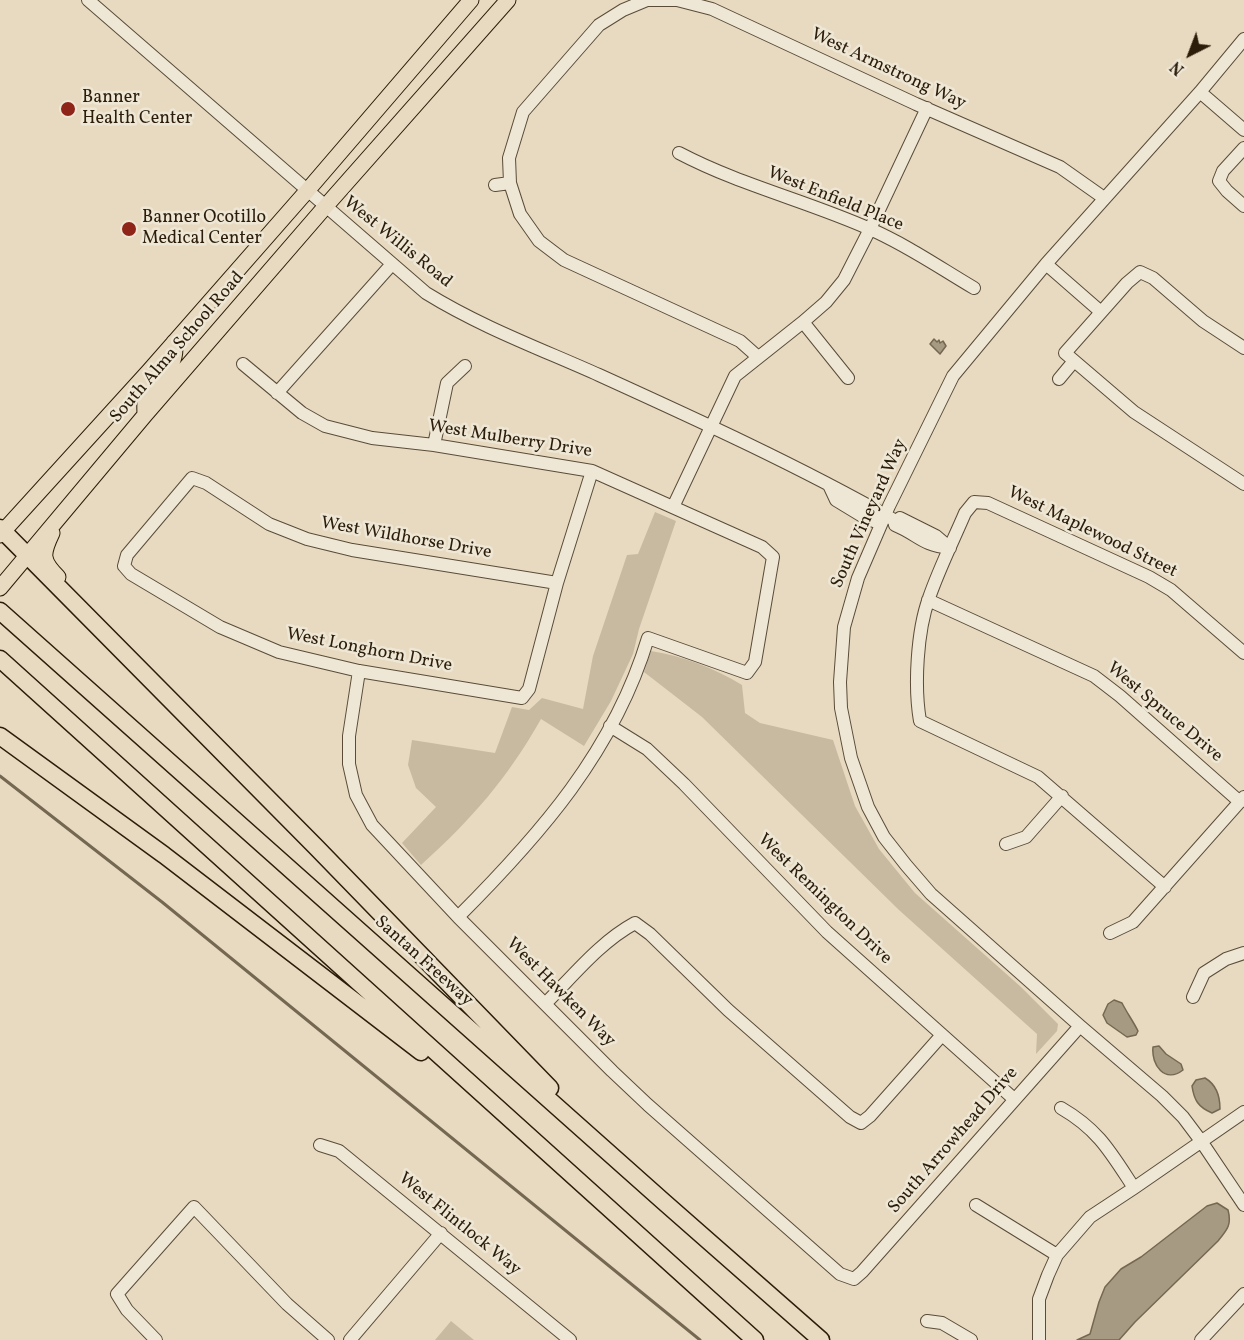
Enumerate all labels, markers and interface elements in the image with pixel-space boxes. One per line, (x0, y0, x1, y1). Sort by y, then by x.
north arrow (1160, 24, 1220, 84)
street label: West Armstrong Way (807, 25, 969, 115)
text: N (1166, 55, 1190, 79)
place label: Banner Health Center (82, 88, 192, 130)
marker: Banner Health Center (59, 100, 77, 118)
street label: West Enfield Place (764, 163, 906, 237)
street label: West Willis Road (338, 192, 456, 294)
place label: Banner Ocotillo Medical Center (142, 208, 266, 250)
marker: Banner Ocotillo Medical Center (120, 220, 138, 238)
street label: South Alma School Road (106, 268, 250, 428)
street label: West Mulberry Drive (427, 416, 593, 464)
street label: South Vineyard Way (827, 436, 913, 592)
street label: West Maplewood Street (1004, 482, 1180, 584)
street label: West Wildhorse Drive (319, 513, 493, 565)
street label: West Longhorn Drive (284, 624, 454, 678)
street label: West Spruce Drive (1102, 658, 1226, 768)
street label: West Remington Drive (752, 830, 896, 970)
street label: Santan Freeway (369, 912, 477, 1012)
street label: West Hawken Way (501, 934, 619, 1052)
street label: South Arrowhead Drive (884, 1063, 1024, 1219)
street label: West Flintlock Way (393, 1169, 525, 1281)

